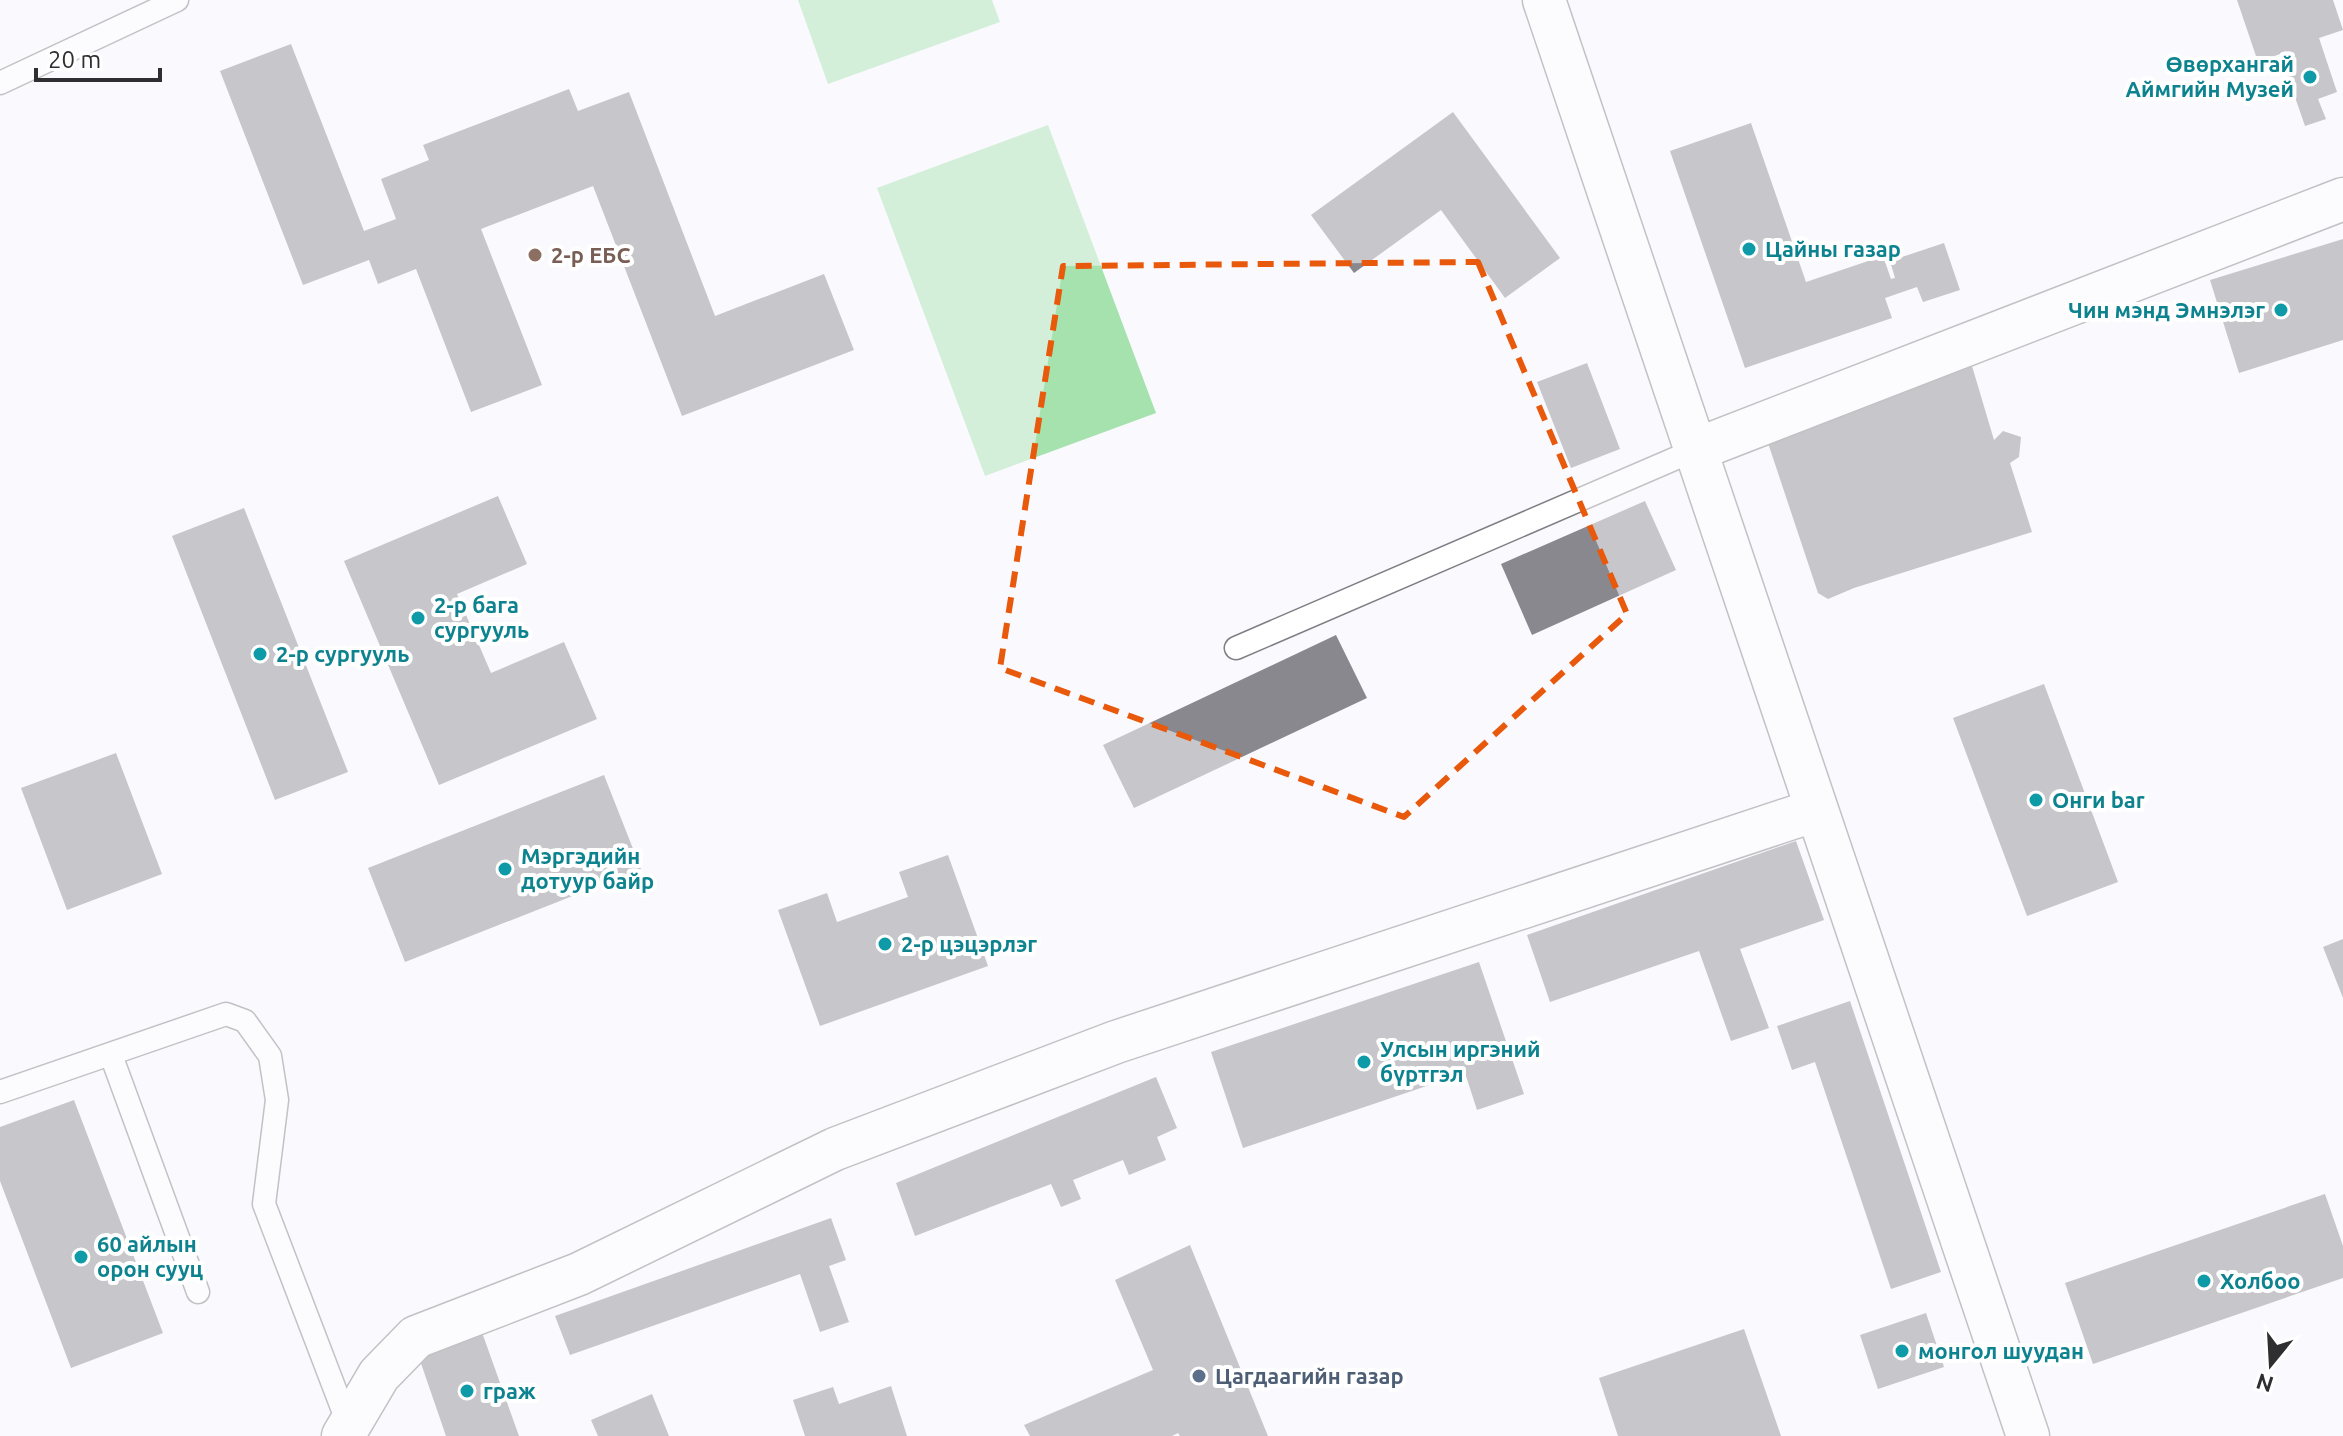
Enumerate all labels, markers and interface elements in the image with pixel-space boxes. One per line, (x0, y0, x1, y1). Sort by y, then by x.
scale bar (36, 32, 160, 82)
text: 20 m (48, 46, 101, 73)
place label: Өвөрхангай Аймгийн Музей (2125, 51, 2294, 101)
marker: Өвөрхангай Аймгийн Музей (2301, 68, 2319, 86)
place label: Цайны газар (1765, 236, 1901, 261)
marker: Цайны газар (1740, 240, 1758, 258)
place label: 2-р ЕБС (551, 242, 631, 267)
marker: 2-р ЕБС (526, 246, 544, 264)
place label: Чин мэнд Эмнэлэг (2068, 297, 2265, 322)
marker: Чин мэнд Эмнэлэг (2272, 301, 2290, 319)
place label: 2-р бага сургууль (434, 592, 529, 642)
marker: 2-р бага сургууль (409, 609, 427, 627)
place label: 2-р сургууль (276, 641, 409, 666)
marker: 2-р сургууль (251, 645, 269, 663)
place label: Онги bar (2052, 787, 2145, 812)
marker: Онги bar (2027, 791, 2045, 809)
place label: Мэргэдийн дотуур байр (521, 843, 654, 893)
marker: Мэргэдийн дотуур байр (496, 860, 514, 878)
place label: 2-р цэцэрлэг (901, 931, 1037, 956)
marker: 2-р цэцэрлэг (876, 935, 894, 953)
place label: Улсын иргэний бүртгэл (1380, 1036, 1540, 1086)
marker: Улсын иргэний бүртгэл (1355, 1053, 1373, 1071)
place label: 60 айлын орон сууц (97, 1231, 204, 1281)
marker: 60 айлын орон сууц (72, 1248, 90, 1266)
place label: Холбоо (2220, 1268, 2300, 1293)
marker: Холбоо (2195, 1272, 2213, 1290)
north arrow (2231, 1324, 2311, 1404)
place label: монгол шуудан (1918, 1338, 2084, 1363)
marker: монгол шуудан (1893, 1342, 1911, 1360)
place label: Цагдаагийн газар (1215, 1363, 1404, 1388)
marker: Цагдаагийн газар (1190, 1367, 1208, 1385)
text: N (2253, 1369, 2276, 1398)
place label: граж (483, 1378, 536, 1403)
marker: граж (458, 1382, 476, 1400)

